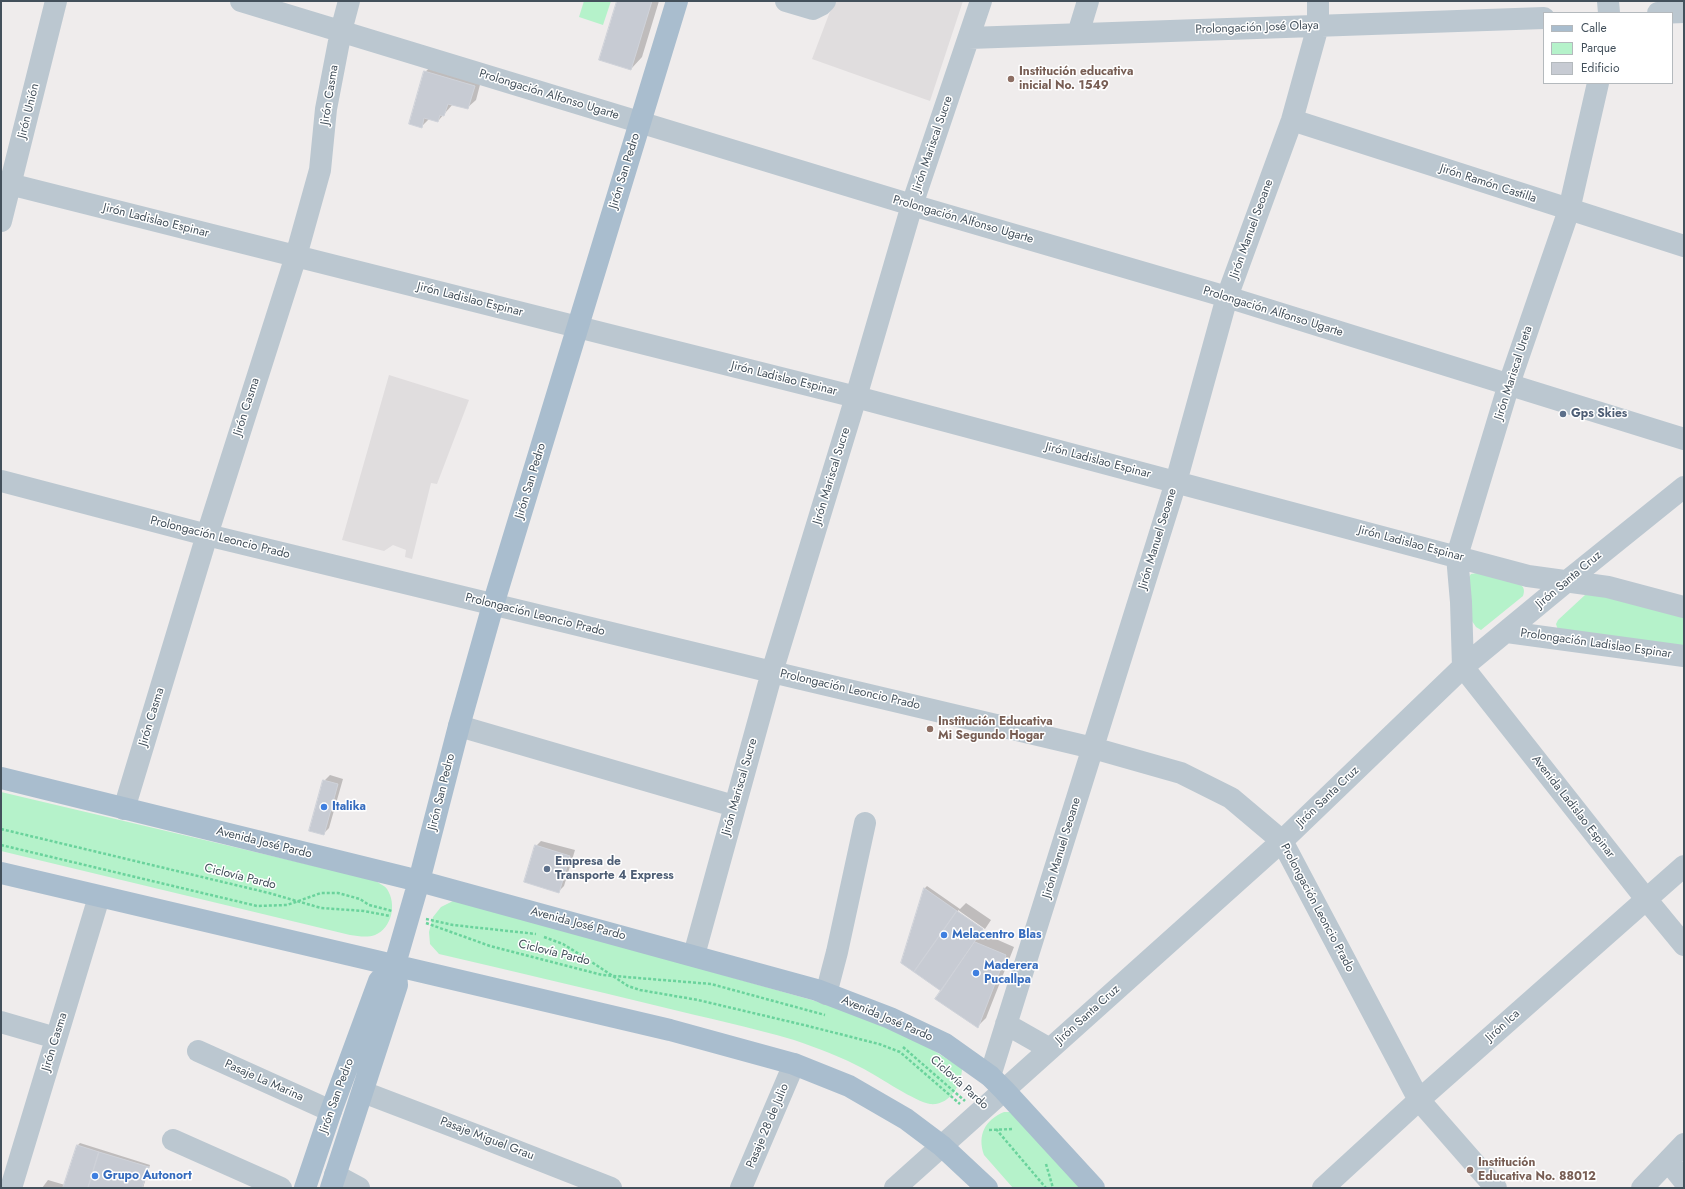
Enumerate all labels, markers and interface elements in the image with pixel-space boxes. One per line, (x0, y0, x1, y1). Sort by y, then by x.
legend (1543, 12, 1673, 84)
street label: Prolongación José Olaya (1195, 19, 1319, 37)
text: Calle (1581, 19, 1607, 37)
text: Parque (1581, 39, 1616, 57)
text: Edificio (1581, 59, 1620, 77)
street label: Jirón Casma (318, 64, 342, 126)
place label: Institución educativa inicial No. 1549 (1019, 65, 1133, 93)
street label: Prolongación Alfonso Ugarte (477, 67, 621, 123)
marker: Institución educativa inicial No. 1549 (1006, 74, 1016, 84)
street label: Jirón Unión (15, 82, 43, 140)
street label: Jirón Mariscal Sucre (910, 94, 956, 194)
street label: Jirón San Pedro (607, 131, 643, 211)
street label: Jirón Ramón Castilla (1438, 162, 1538, 206)
street label: Jirón Manuel Seoane (1227, 177, 1277, 281)
street label: Prolongación Alfonso Ugarte (891, 193, 1035, 247)
street label: Jirón Ladislao Espinar (102, 201, 210, 241)
street label: Jirón Ladislao Espinar (416, 280, 524, 320)
street label: Prolongación Alfonso Ugarte (1201, 284, 1345, 340)
street label: Jirón Mariscal Ureta (1492, 324, 1536, 422)
street label: Jirón Ladislao Espinar (730, 359, 838, 399)
street label: Jirón Casma (231, 376, 263, 438)
place label: Gps Skies (1571, 407, 1627, 421)
marker: Gps Skies (1558, 409, 1568, 419)
street label: Jirón Mariscal Sucre (810, 426, 854, 526)
street label: Jirón Ladislao Espinar (1044, 440, 1152, 482)
street label: Jirón San Pedro (513, 441, 549, 521)
street label: Jirón Manuel Seoane (1136, 487, 1180, 591)
street label: Prolongación Leoncio Prado (149, 514, 291, 562)
street label: Jirón Ladislao Espinar (1357, 523, 1465, 565)
street label: Jirón Santa Cruz (1533, 548, 1605, 612)
street label: Prolongación Leoncio Prado (464, 591, 606, 639)
street label: Prolongación Ladislao Espinar (1519, 626, 1673, 662)
street label: Prolongación Leoncio Prado (779, 667, 921, 713)
street label: Jirón Casma (136, 686, 168, 748)
place label: Institución Educativa Mi Segundo Hogar (938, 715, 1053, 743)
marker: Institución Educativa Mi Segundo Hogar (925, 724, 935, 734)
street label: Jirón Mariscal Sucre (719, 737, 761, 837)
street label: Jirón San Pedro (426, 752, 458, 832)
street label: Avenida Ladislao Espinar (1528, 753, 1618, 861)
street label: Jirón Santa Cruz (1294, 764, 1362, 830)
street label: Jirón Manuel Seoane (1040, 796, 1084, 900)
place label: Italika (332, 800, 366, 814)
marker: Italika (319, 802, 329, 812)
street label: Avenida José Pardo (215, 824, 313, 862)
street label: Prolongación Leoncio Prado (1277, 841, 1357, 975)
place label: Empresa de Transporte 4 Express (555, 855, 674, 883)
street label: Ciclovía Pardo (203, 861, 277, 893)
marker: Empresa de Transporte 4 Express (542, 864, 552, 874)
street label: Avenida José Pardo (529, 904, 627, 944)
place label: Melacentro Blas (952, 928, 1041, 942)
marker: Melacentro Blas (939, 930, 949, 940)
street label: Ciclovía Pardo (517, 937, 591, 969)
place label: Maderera Pucallpa (984, 959, 1038, 987)
marker: Maderera Pucallpa (971, 968, 981, 978)
street label: Jirón Santa Cruz (1053, 982, 1123, 1048)
street label: Avenida José Pardo (839, 993, 935, 1045)
street label: Jirón Ica (1483, 1007, 1523, 1045)
street label: Jirón Casma (39, 1011, 71, 1073)
street label: Ciclovía Pardo (927, 1053, 991, 1113)
street label: Pasaje La Marina (222, 1057, 306, 1105)
street label: Jirón San Pedro (317, 1057, 357, 1135)
street label: Pasaje 28 de Julio (744, 1081, 792, 1171)
street label: Pasaje Miguel Grau (438, 1114, 536, 1164)
place label: Institución Educativa No. 88012 (1478, 1156, 1596, 1184)
marker: Institución Educativa No. 88012 (1465, 1165, 1475, 1175)
place label: Grupo Autonort (103, 1169, 192, 1183)
marker: Grupo Autonort (90, 1171, 100, 1181)

